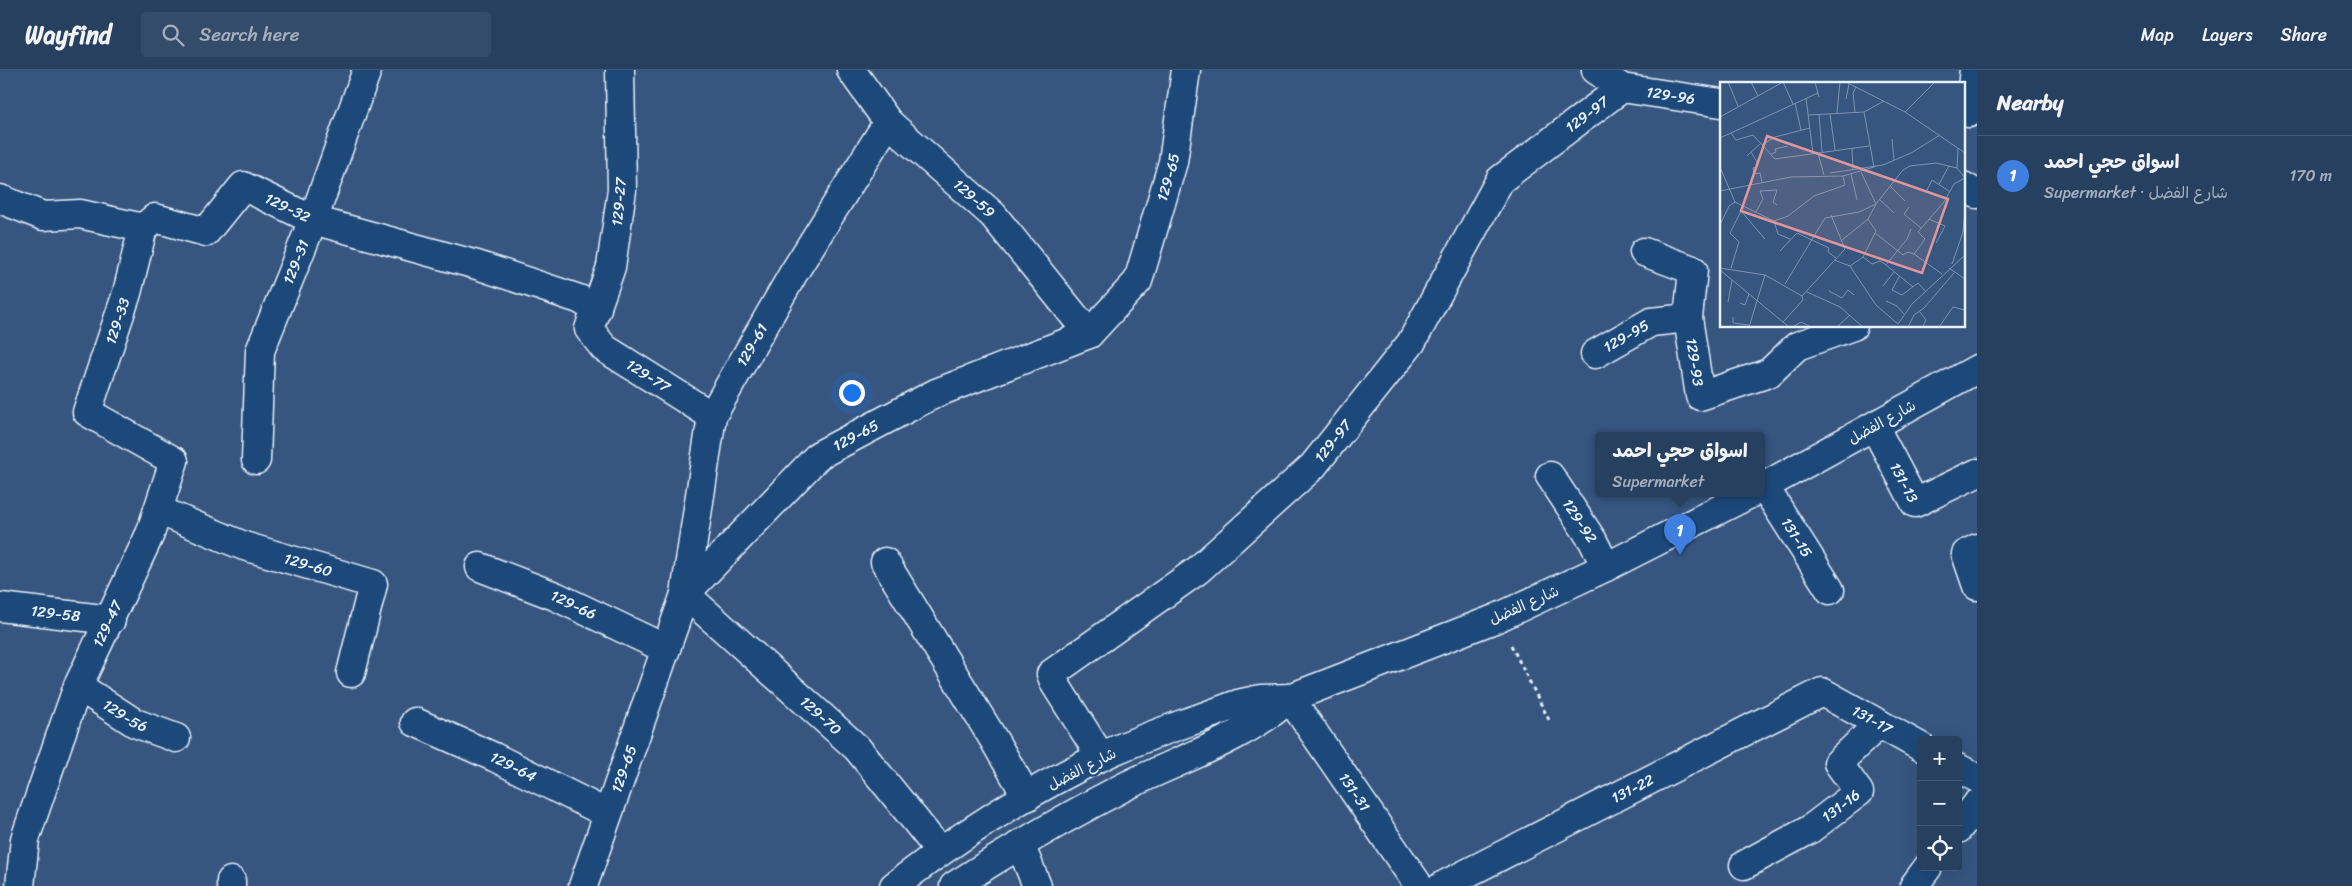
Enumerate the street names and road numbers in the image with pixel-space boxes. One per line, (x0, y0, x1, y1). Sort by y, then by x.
street label: 129-96 (1645, 79, 1697, 112)
street label: 129-97 (1559, 88, 1615, 140)
street label: 129-65 (1149, 152, 1187, 205)
street label: 129-59 (947, 172, 1001, 225)
street label: 129-27 (604, 175, 634, 227)
street label: 129-32 (260, 185, 315, 230)
street label: 129-31 (275, 236, 317, 288)
street label: 129-33 (98, 294, 137, 348)
street label: 129-95 (1598, 313, 1654, 360)
street label: 129-61 (729, 318, 775, 372)
street label: 129-93 (1678, 336, 1711, 388)
street label: 129-77 (621, 352, 677, 400)
street label: شارع الفضل (1843, 393, 1921, 451)
street label: 129-65 (828, 413, 884, 458)
street label: 129-97 (1307, 413, 1359, 468)
street label: 131-13 (1883, 458, 1926, 507)
street label: 129-92 (1555, 493, 1604, 549)
street label: 131-15 (1774, 512, 1819, 563)
street label: 129-60 (281, 545, 335, 584)
street label: شارع الفضل (1485, 578, 1563, 632)
street label: 129-66 (547, 583, 601, 627)
street label: 129-47 (85, 595, 130, 652)
street label: 129-58 (30, 598, 82, 629)
street label: 129-70 (794, 689, 848, 742)
street label: 129-56 (97, 692, 151, 740)
street label: 131-17 (1847, 698, 1899, 742)
street label: شارع الفضل (1043, 741, 1121, 797)
street label: 129-65 (604, 742, 644, 796)
street label: 129-64 (485, 744, 541, 789)
street label: 131-31 (1332, 767, 1377, 817)
street label: 131-22 (1606, 767, 1659, 811)
street label: 131-16 (1816, 782, 1866, 829)

